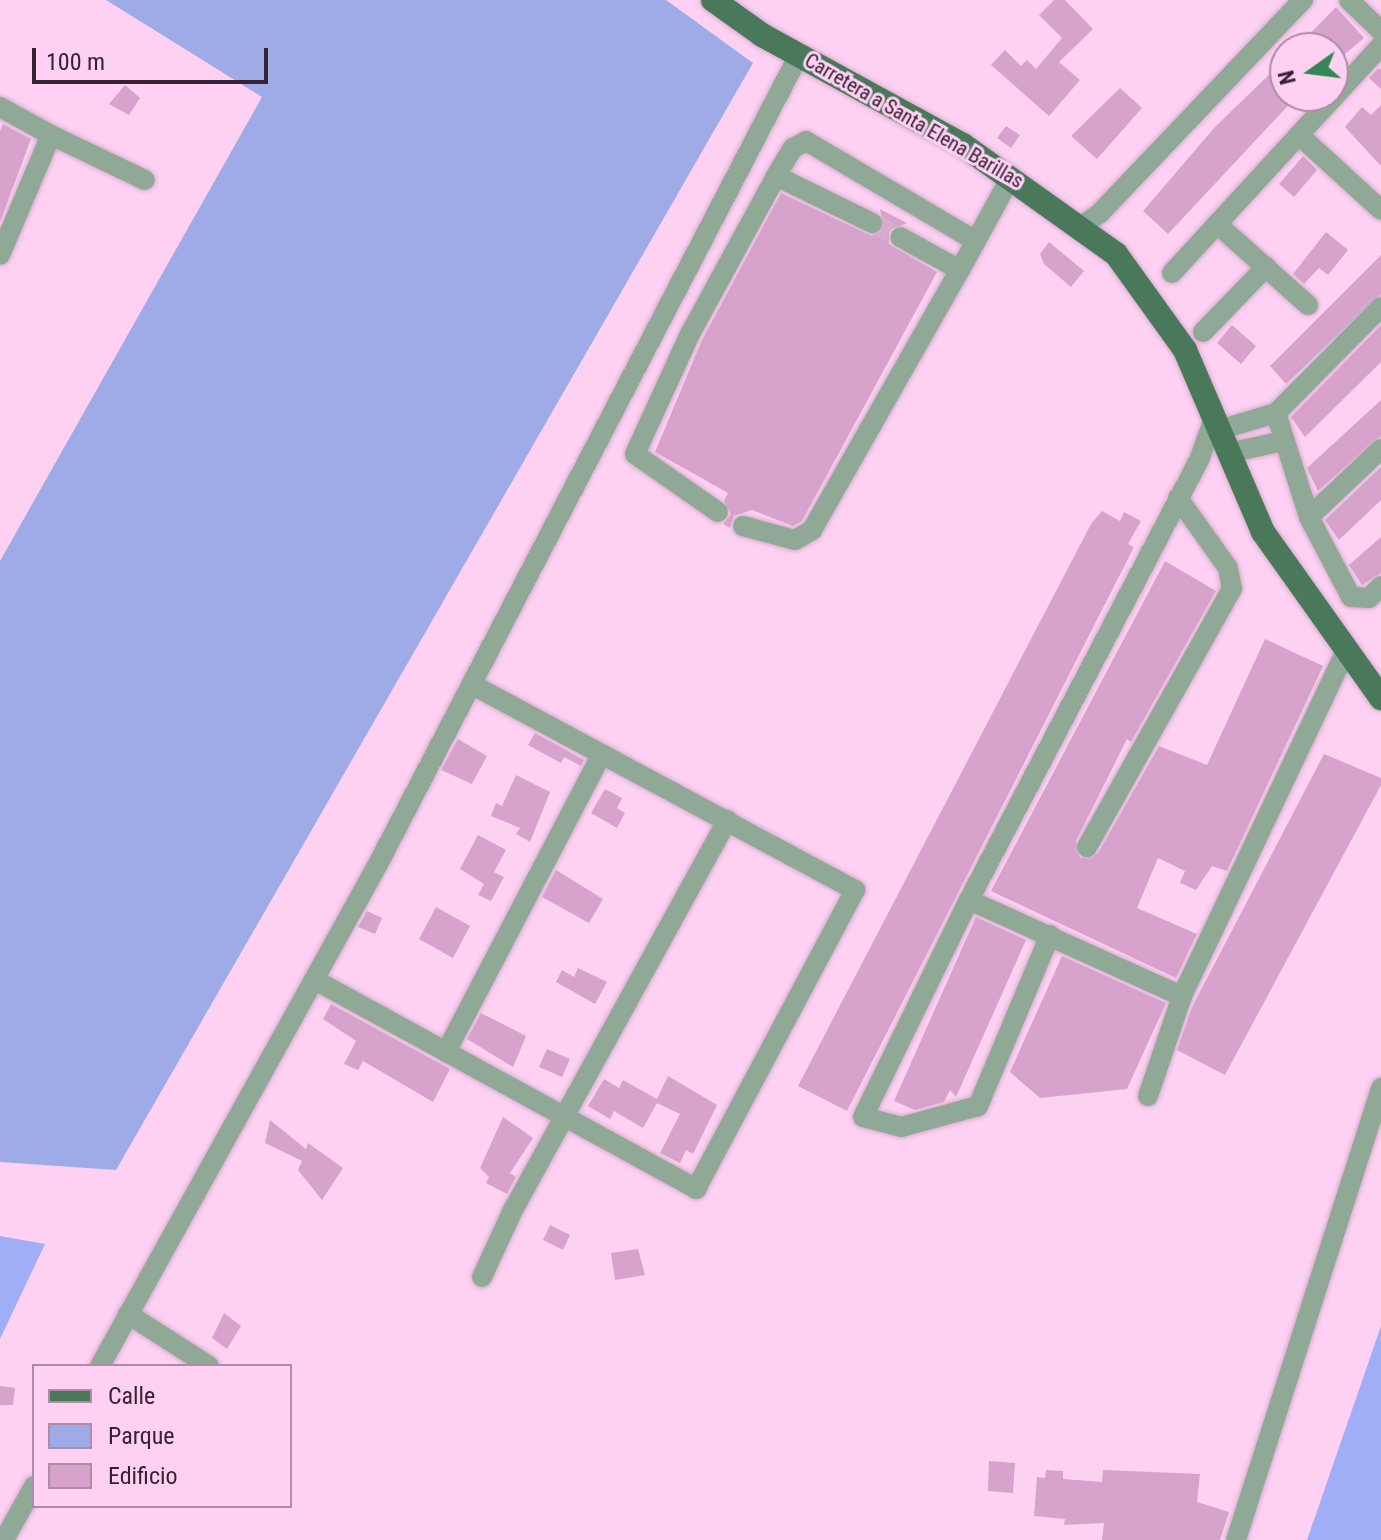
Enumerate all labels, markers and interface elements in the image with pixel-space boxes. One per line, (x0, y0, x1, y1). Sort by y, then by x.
scale bar (36, 32, 272, 82)
north arrow (1269, 32, 1349, 112)
text: 100 m (46, 48, 105, 76)
street label: Carretera a Santa Elena Barillas (801, 49, 1027, 193)
text: N (1273, 68, 1301, 87)
legend (32, 1364, 292, 1508)
text: Calle (108, 1382, 155, 1410)
text: Parque (108, 1422, 175, 1450)
text: Edificio (108, 1462, 178, 1490)

